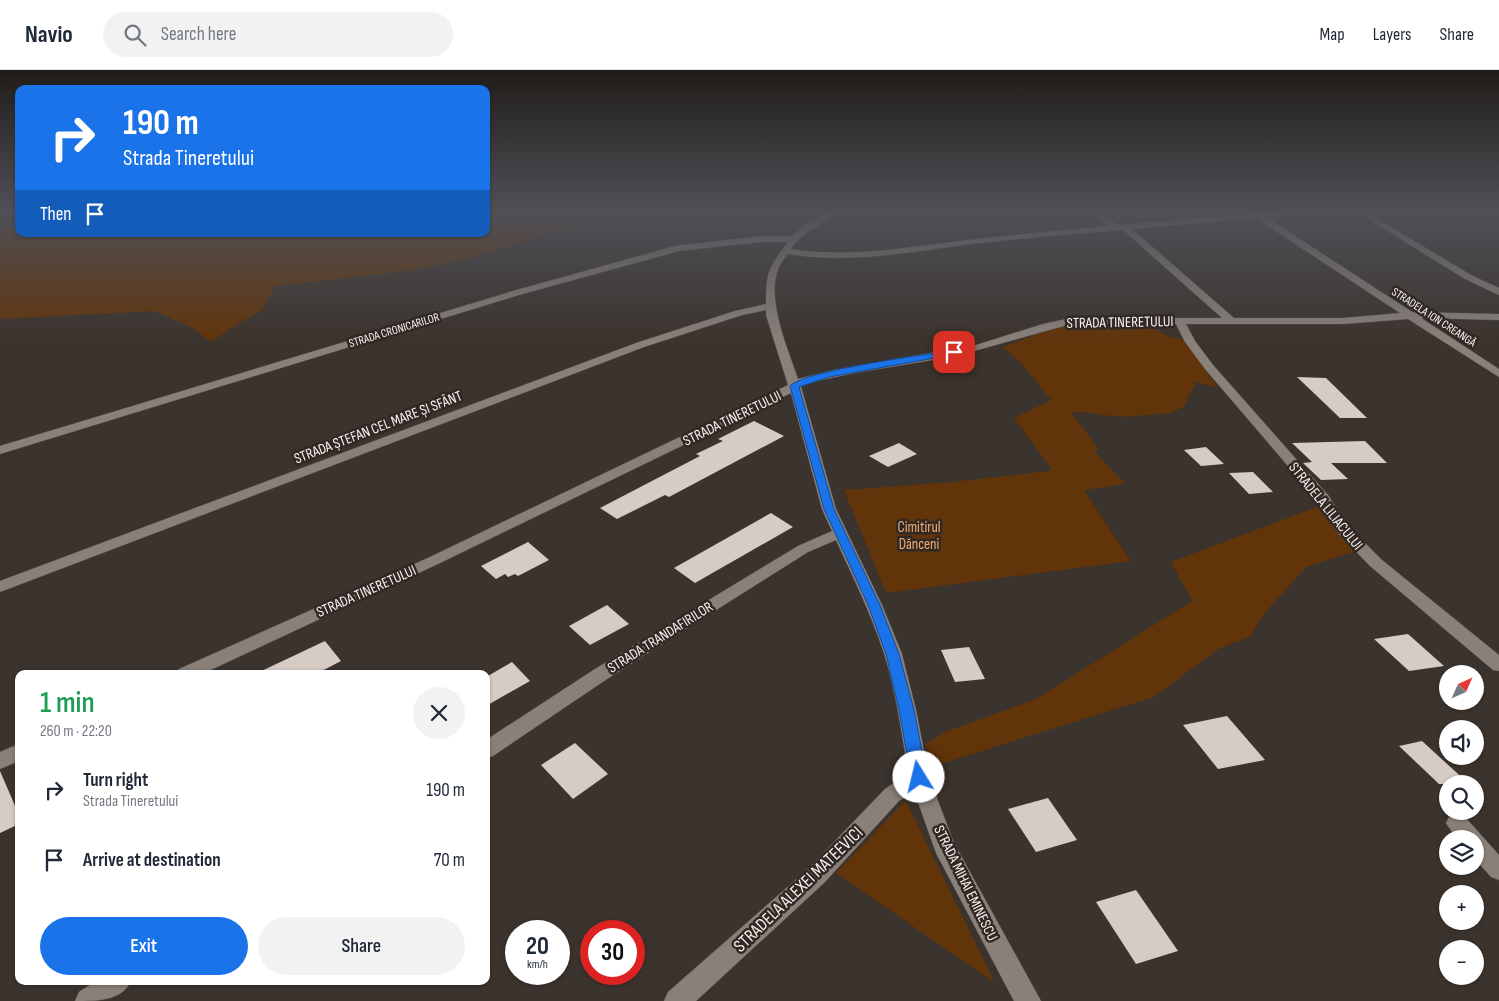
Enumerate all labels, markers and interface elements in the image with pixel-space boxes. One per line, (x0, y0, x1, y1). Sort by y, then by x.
search box (103, 12, 453, 57)
text: Navio (25, 20, 73, 49)
icon: search (121, 21, 149, 49)
text: Search here (161, 23, 236, 46)
text: Map (1320, 24, 1345, 45)
text: Layers (1373, 24, 1412, 45)
text: Share (1440, 24, 1474, 45)
text: 190 m (123, 102, 199, 145)
icon: right (40, 105, 105, 170)
text: Strada Tineretului (123, 145, 254, 172)
icon: arrive (81, 200, 109, 228)
text: Then (40, 203, 71, 226)
street label: STRADELA ION CREANGĂ (1389, 284, 1480, 351)
street label: STRADA CRONICARILOR (347, 309, 442, 351)
street label: STRADA TINERETULUI (1066, 312, 1174, 333)
pin (933, 331, 975, 373)
icon: arrive (940, 338, 968, 366)
street label: STRADA TINERETULUI (680, 386, 784, 450)
street label: STRADA ȘTEFAN CEL MARE ȘI SFÂNT (291, 387, 465, 468)
street label: STRADELA LILIACULUI (1284, 459, 1367, 554)
park label: Cimitirul Dănceni (897, 518, 941, 554)
street label: STRADA TINERETULUI (313, 561, 419, 622)
street label: STRADA TRANDAFIRILOR (604, 597, 717, 677)
north arrow (1439, 665, 1484, 710)
map controls (1439, 665, 1484, 985)
text: 1 min (40, 685, 95, 721)
button: close (413, 687, 465, 739)
button: sound (1439, 720, 1484, 765)
text: 260 m · 22:20 (40, 722, 112, 741)
position arrow (892, 750, 944, 802)
text: Turn right (83, 769, 148, 792)
button: search (1439, 775, 1484, 820)
icon: right (40, 776, 68, 804)
text: 190 m (426, 779, 465, 802)
text: Strada Tineretului (83, 792, 178, 811)
street label: STRADELA ALEXEI MATEEVICI (729, 822, 867, 957)
street label: STRADA MIHAI EMINESCU (929, 822, 1002, 944)
button: layers (1439, 830, 1484, 875)
icon: arrive (40, 846, 68, 874)
text: Arrive at destination (83, 849, 221, 872)
text: 70 m (434, 849, 465, 872)
button: + (1439, 885, 1484, 930)
button: Exit (40, 917, 248, 975)
button: Share (258, 917, 465, 975)
speed limit sign: 30 (580, 920, 645, 985)
text: 20 (526, 931, 549, 962)
button: − (1439, 940, 1484, 985)
text: km/h (527, 957, 548, 972)

